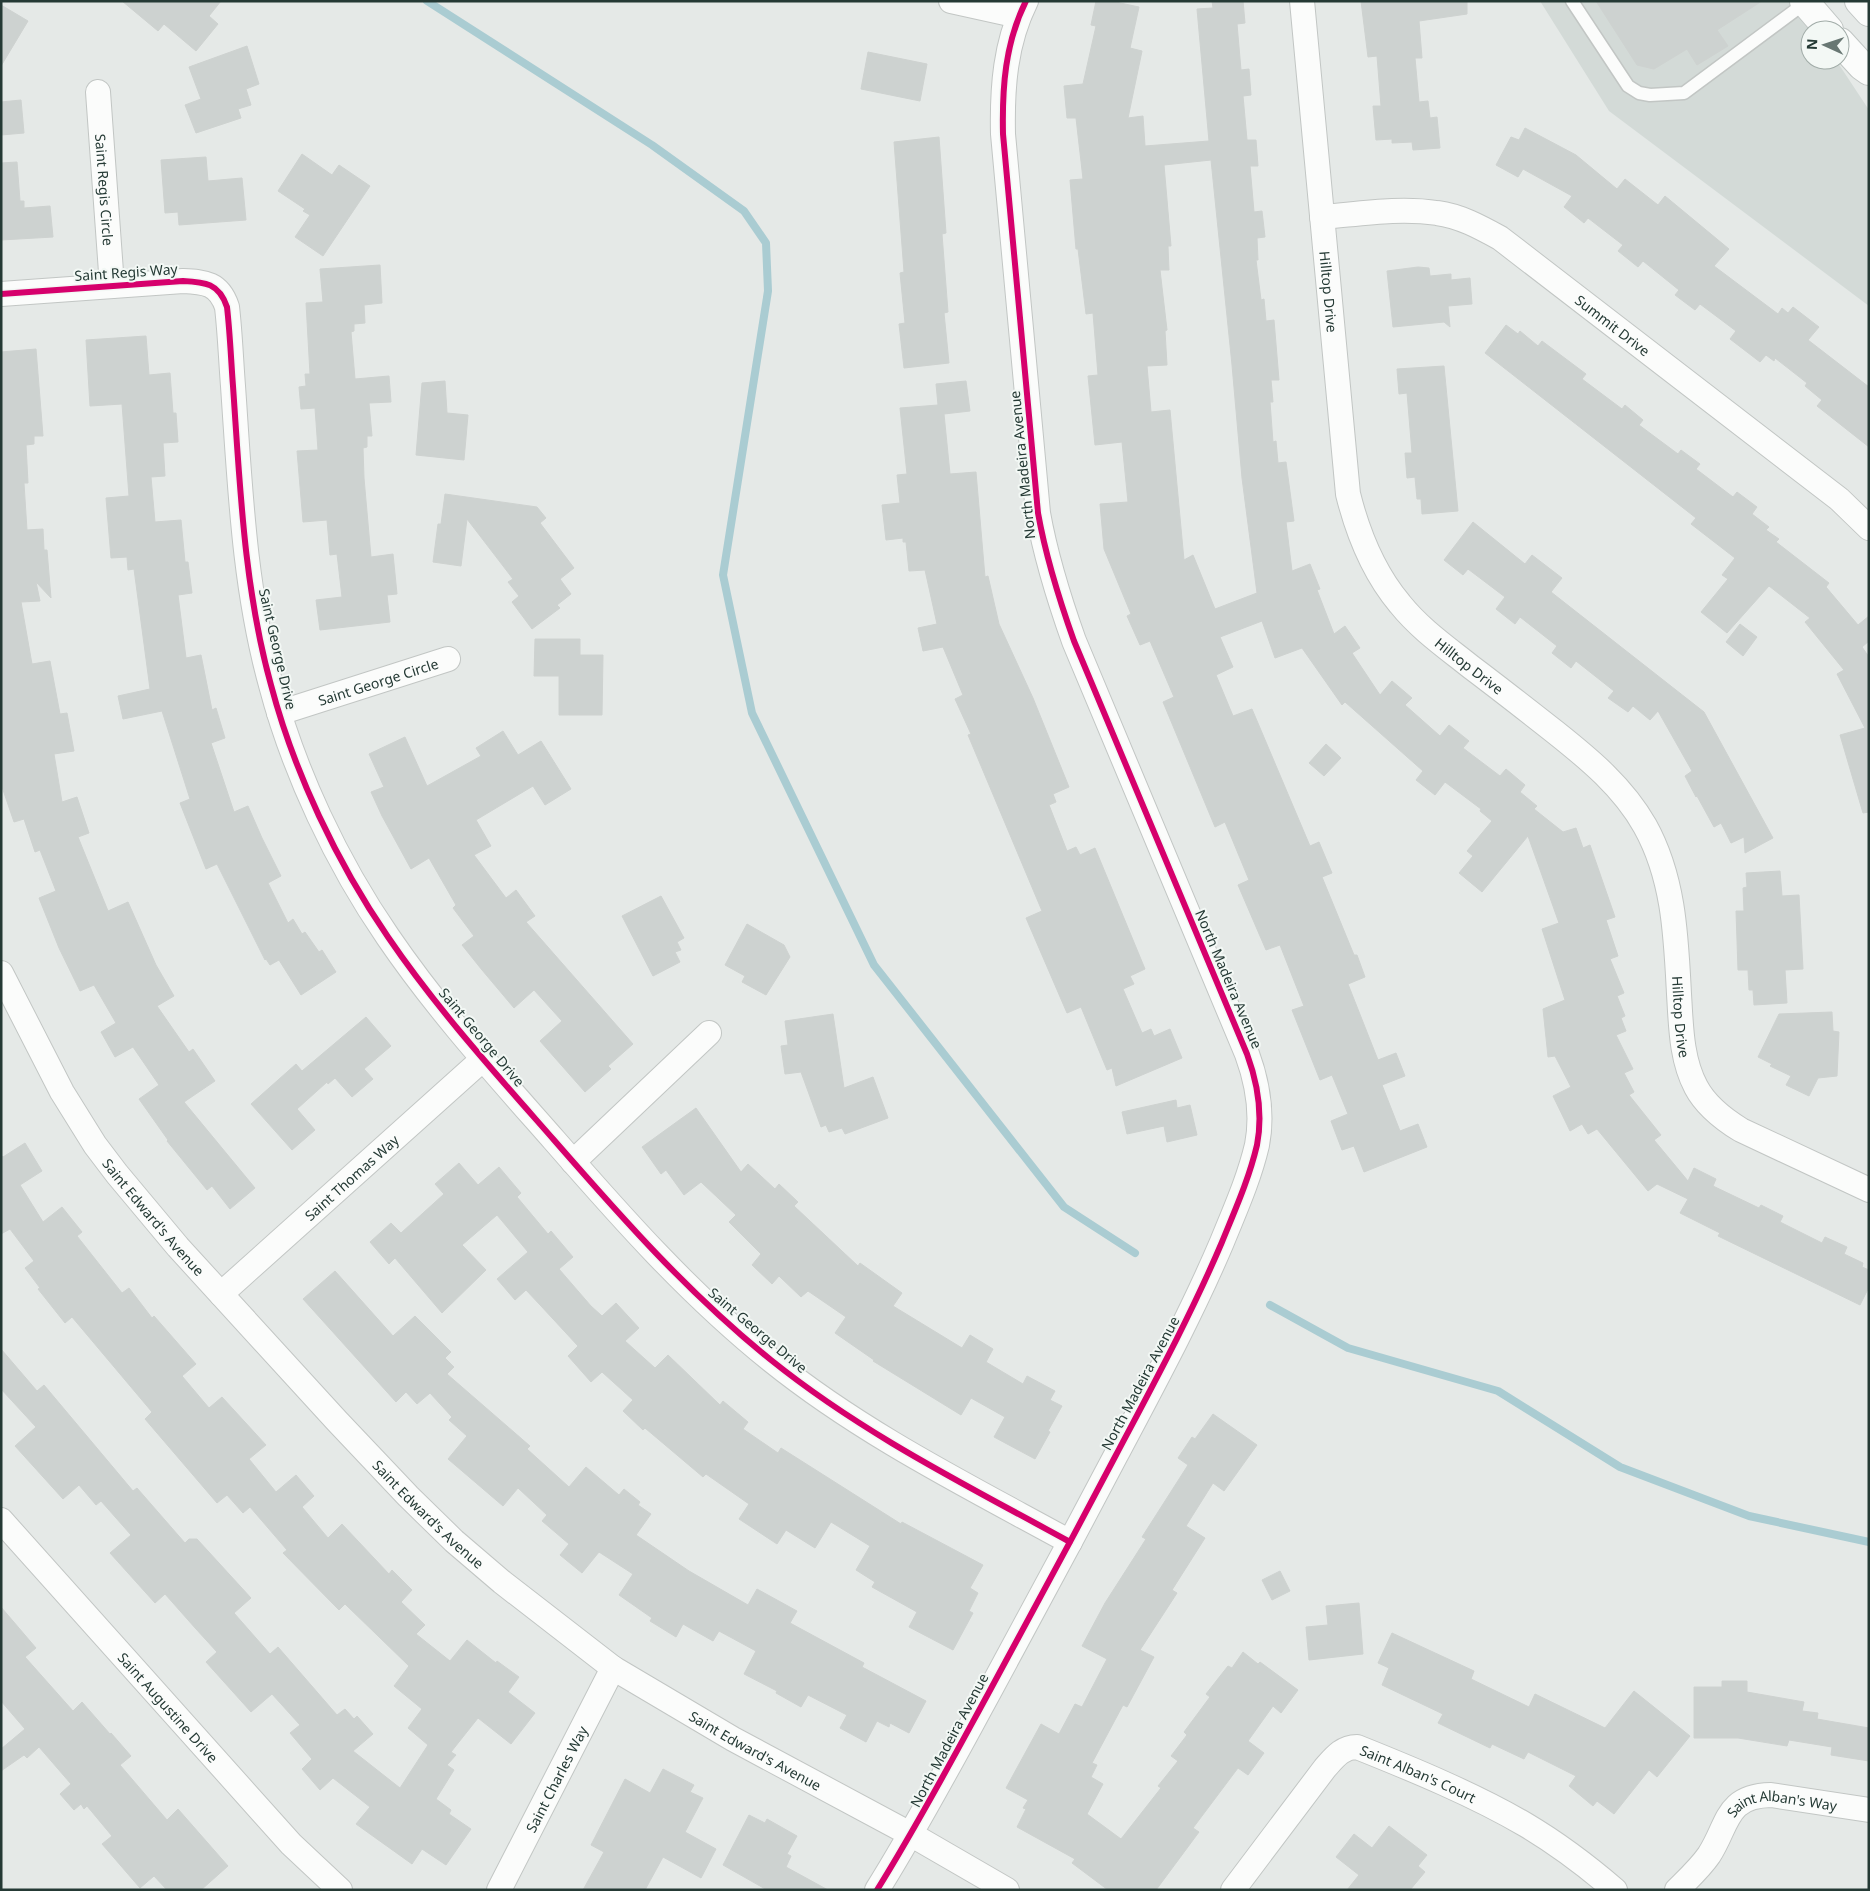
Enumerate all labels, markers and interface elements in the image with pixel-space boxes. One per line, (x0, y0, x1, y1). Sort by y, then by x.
north arrow (1800, 20, 1850, 70)
text: N (1802, 38, 1821, 50)
street label: Saint Regis Circle (92, 133, 119, 246)
street label: Hilltop Drive (1316, 250, 1342, 333)
street label: Saint Regis Way (74, 259, 179, 285)
street label: Summit Drive (1572, 290, 1654, 360)
street label: North Madeira Avenue (1005, 390, 1039, 540)
street label: Saint George Drive (255, 587, 301, 711)
street label: Hilltop Drive (1431, 633, 1508, 698)
street label: Saint George Circle (316, 653, 441, 709)
street label: North Madeira Avenue (1191, 907, 1267, 1051)
street label: Hilltop Drive (1669, 975, 1695, 1059)
street label: Saint George Drive (435, 984, 529, 1090)
street label: Saint Thomas Way (300, 1129, 403, 1224)
street label: Saint Edward's Avenue (99, 1154, 209, 1280)
street label: Saint George Drive (705, 1283, 811, 1377)
street label: North Madeira Avenue (1097, 1313, 1183, 1453)
street label: Saint Edward's Avenue (369, 1455, 488, 1572)
street label: Saint Augustine Drive (114, 1648, 223, 1766)
street label: North Madeira Avenue (906, 1670, 992, 1810)
street label: Saint Edward's Avenue (686, 1706, 825, 1794)
street label: Saint Charles Way (521, 1722, 592, 1835)
street label: Saint Alban's Court (1357, 1740, 1479, 1807)
street label: Saint Alban's Way (1722, 1785, 1839, 1820)

